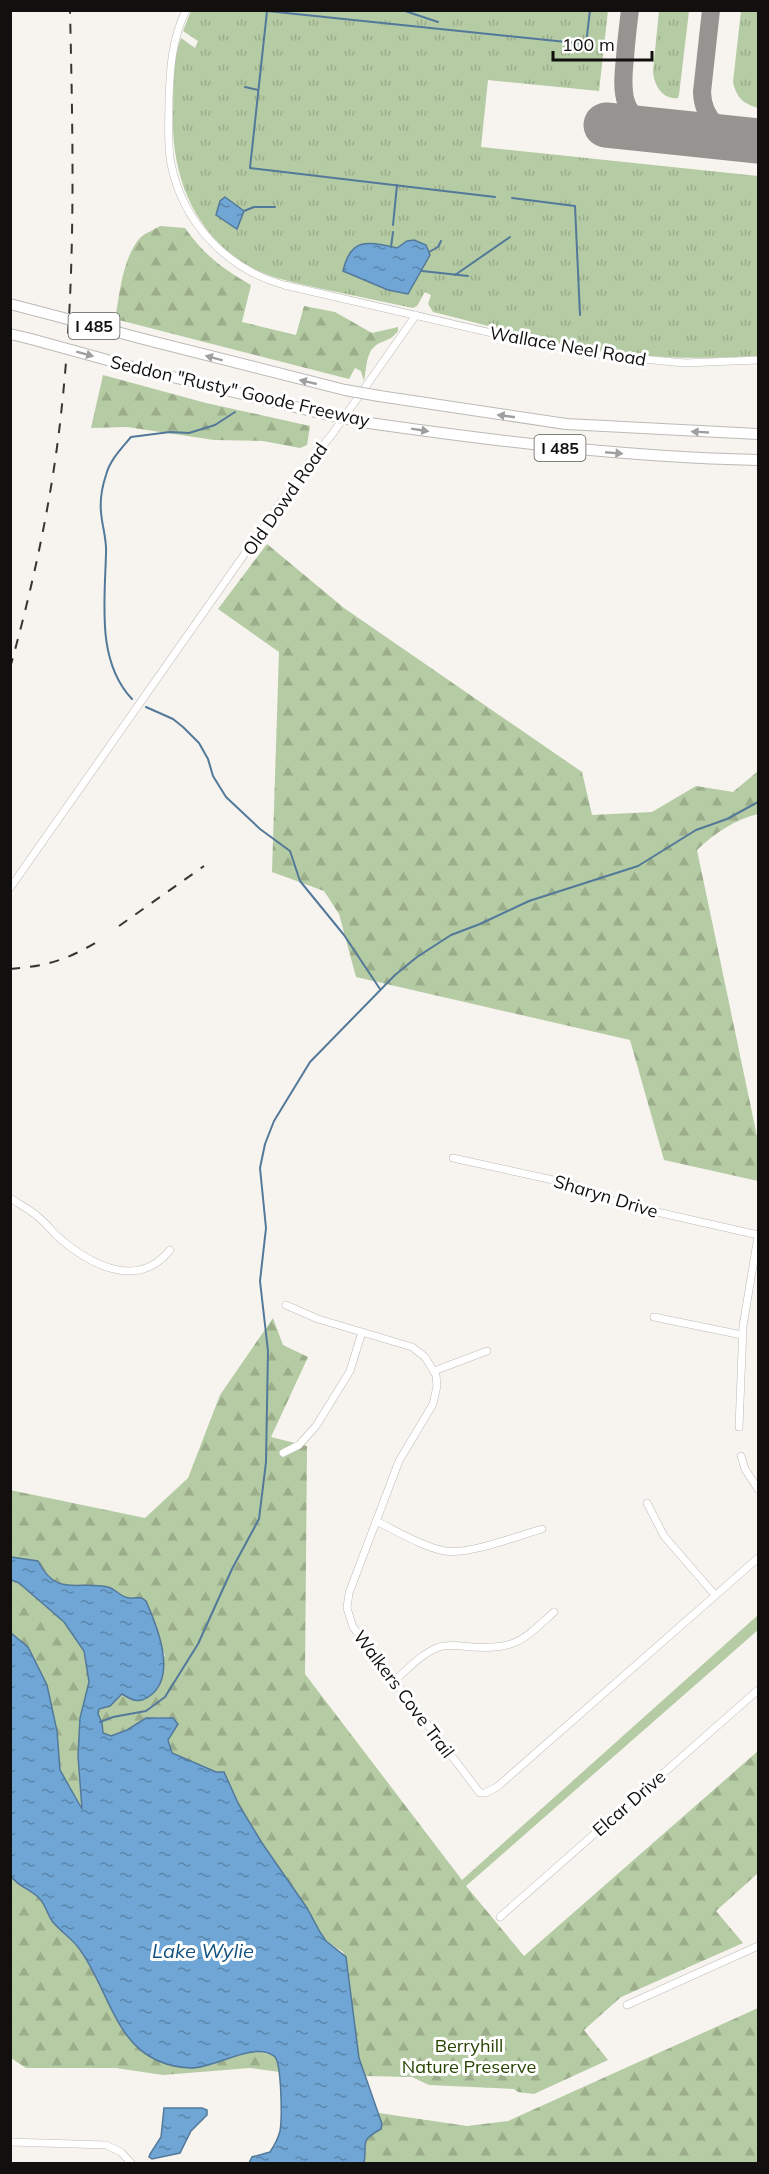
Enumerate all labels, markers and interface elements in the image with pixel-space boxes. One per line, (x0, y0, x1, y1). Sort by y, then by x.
scale bar (553, 24, 652, 62)
text: 100 m (562, 33, 615, 56)
road number: I 485 (68, 313, 119, 339)
street label: Wallace Neel Road (488, 321, 648, 371)
one-way arrow (76, 350, 94, 359)
street label: Seddon "Rusty" Goode Freeway (108, 350, 372, 432)
one-way arrow (205, 353, 223, 362)
one-way arrow (298, 377, 317, 386)
one-way arrow (496, 411, 515, 420)
one-way arrow (411, 426, 430, 435)
one-way arrow (691, 428, 710, 437)
road number: I 485 (534, 435, 586, 461)
street label: Old Dowd Road (238, 438, 332, 560)
one-way arrow (604, 448, 623, 458)
street label: Sharyn Drive (551, 1169, 661, 1223)
street label: Walkers Cove Trail (348, 1626, 460, 1762)
street label: Elcar Drive (588, 1765, 670, 1841)
water label: Lake Wylie (152, 1938, 254, 1963)
park label: Berryhill Nature Preserve (402, 2034, 536, 2078)

